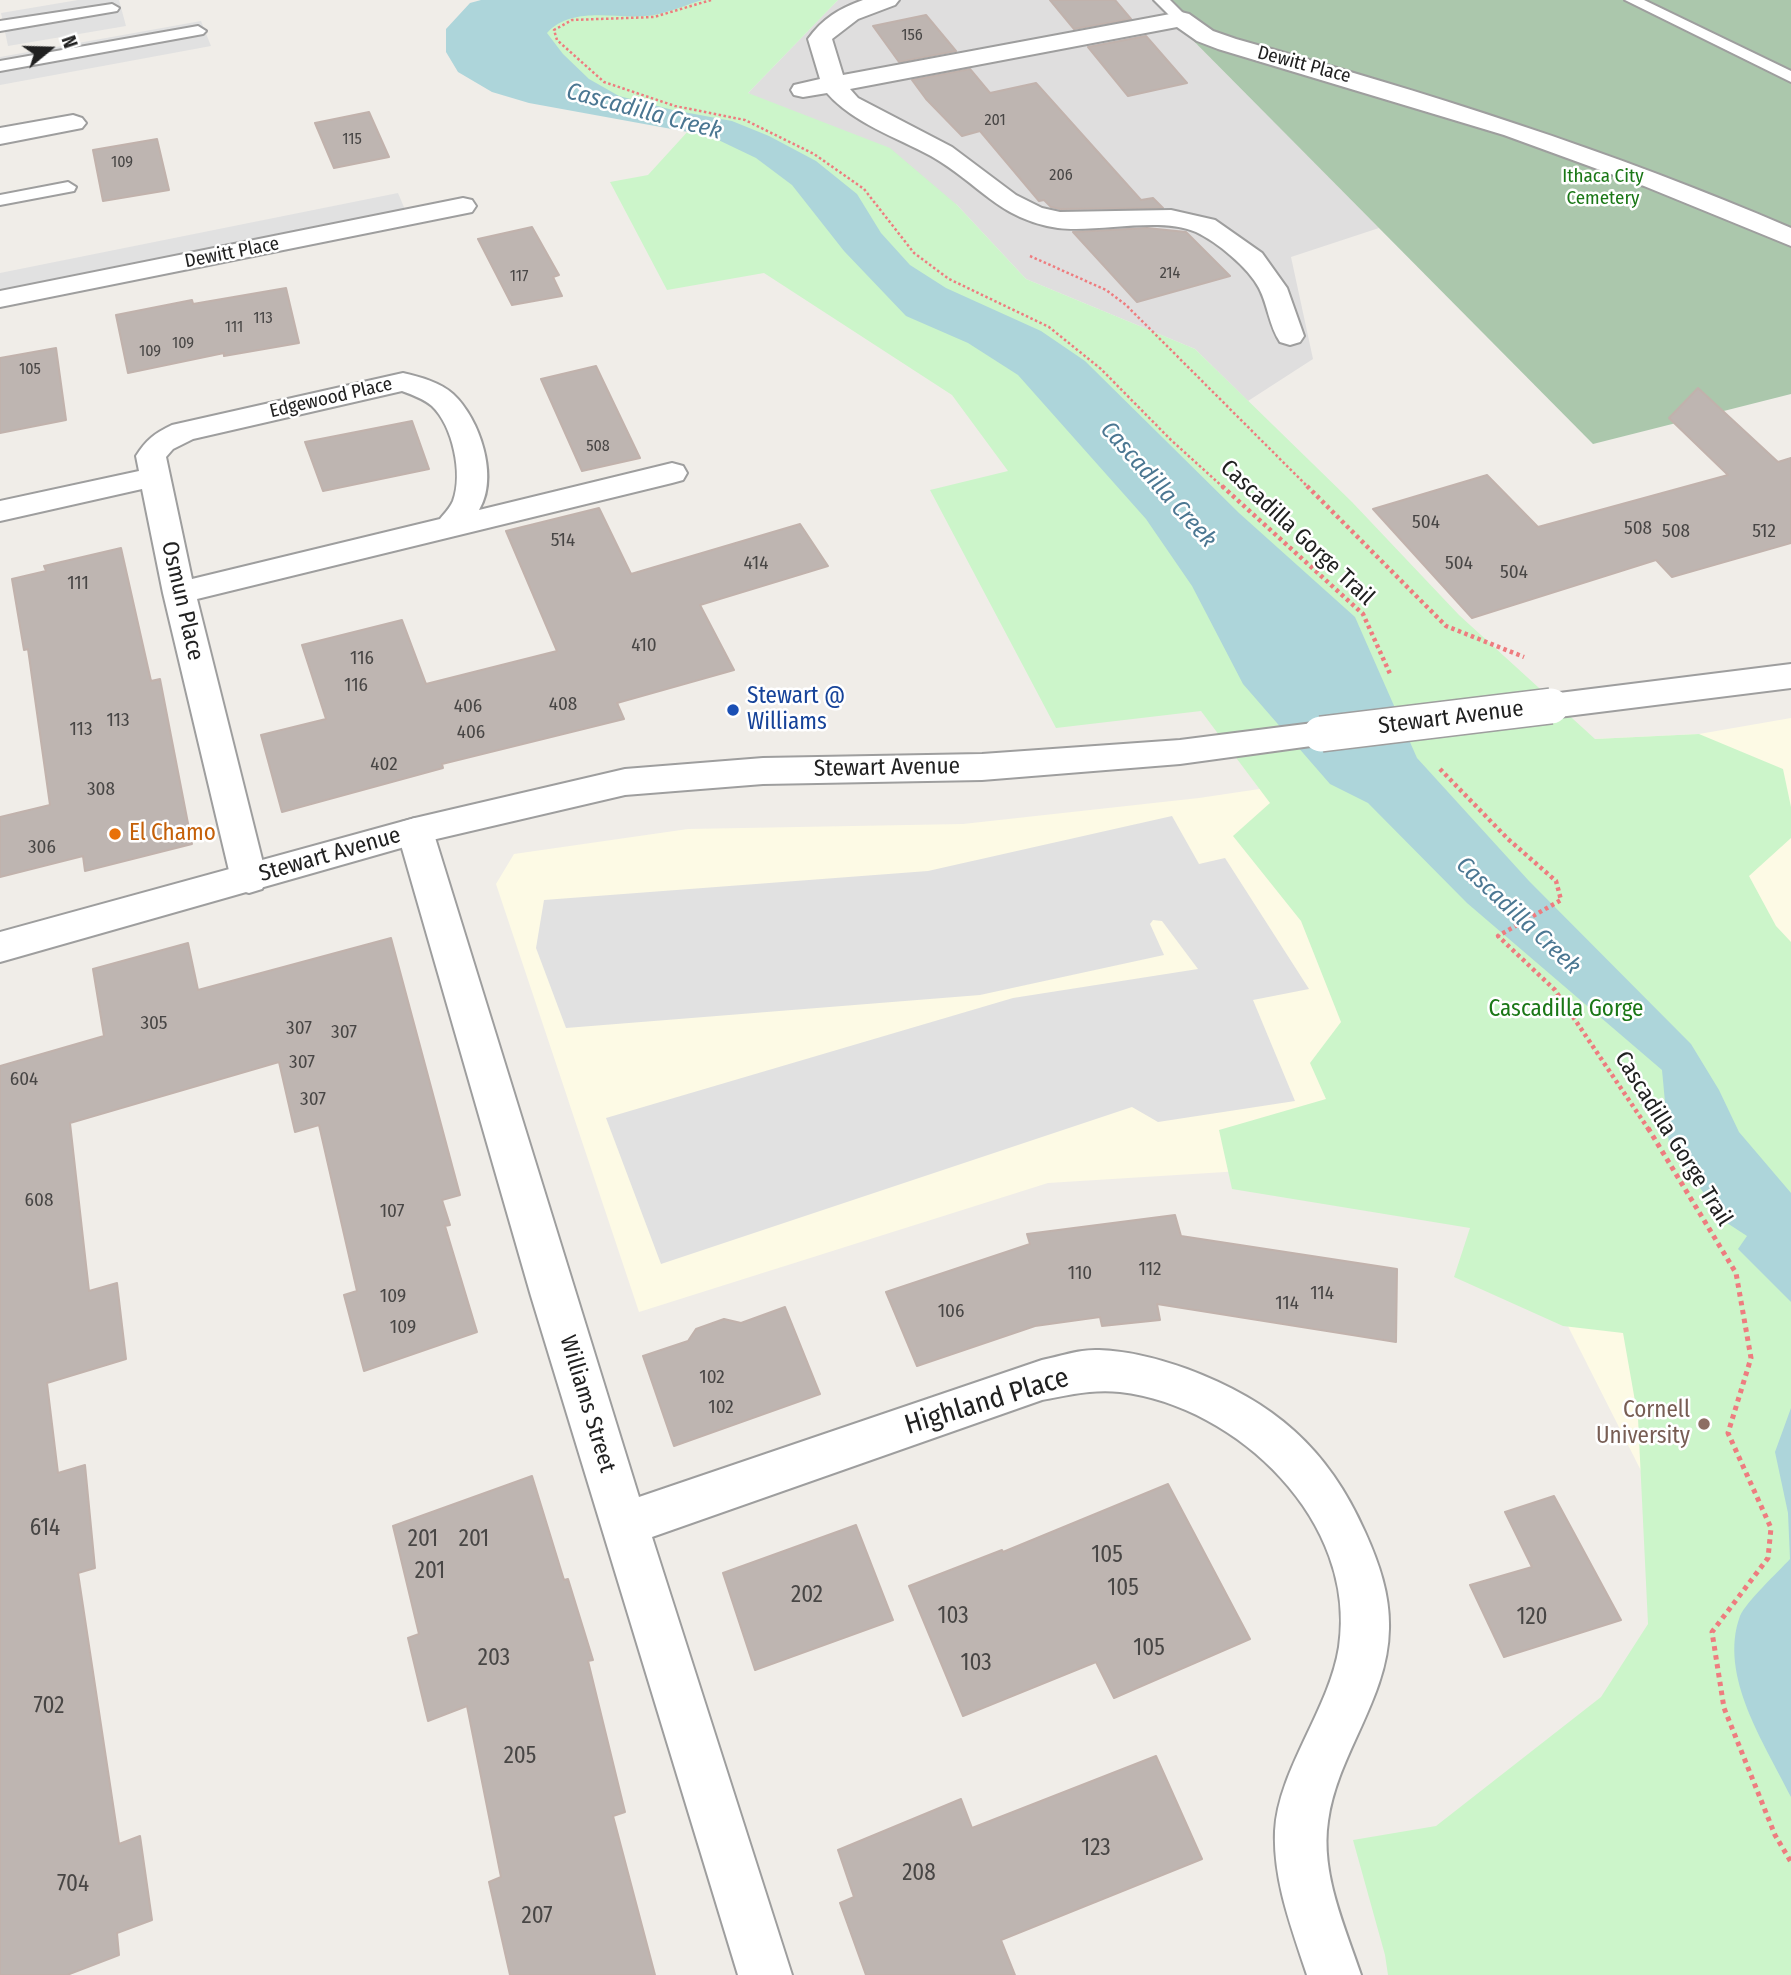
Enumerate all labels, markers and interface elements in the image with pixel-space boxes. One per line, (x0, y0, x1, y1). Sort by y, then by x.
north arrow (14, 14, 84, 84)
house number: 156 (901, 26, 923, 46)
text: N (57, 33, 82, 51)
street label: Dewitt Place (1255, 42, 1353, 88)
water label: Cascadilla Creek (563, 77, 725, 147)
house number: 201 (984, 111, 1006, 131)
house number: 115 (342, 130, 362, 150)
house number: 109 (111, 153, 133, 173)
house number: 206 (1049, 166, 1073, 186)
park label: Ithaca City Cemetery (1562, 166, 1644, 210)
street label: Dewitt Place (183, 233, 281, 273)
house number: 214 (1160, 264, 1180, 284)
house number: 117 (510, 267, 528, 287)
house number: 113 (253, 309, 273, 329)
house number: 111 (225, 318, 243, 338)
house number: 109 (172, 334, 194, 354)
house number: 109 (139, 342, 161, 362)
house number: 105 (19, 360, 41, 380)
street label: Edgewood Place (268, 373, 394, 423)
water label: Cascadilla Creek (1094, 416, 1222, 554)
house number: 508 (586, 437, 610, 457)
street label: Cascadilla Gorge Trail (1214, 454, 1380, 612)
house number: 504 (1412, 512, 1440, 534)
house number: 508 (1624, 518, 1652, 540)
house number: 508 (1662, 521, 1690, 543)
house number: 512 (1752, 521, 1776, 543)
house number: 514 (551, 530, 575, 552)
street label: Osmun Place (155, 539, 209, 663)
house number: 414 (744, 553, 768, 575)
house number: 504 (1445, 553, 1473, 575)
house number: 504 (1500, 562, 1528, 584)
house number: 111 (67, 573, 89, 595)
house number: 410 (631, 635, 657, 657)
house number: 116 (350, 648, 374, 670)
house number: 116 (344, 675, 368, 697)
place label: Stewart @ Williams (747, 683, 845, 737)
house number: 408 (549, 694, 577, 716)
street label: Stewart Avenue (1377, 695, 1525, 741)
house number: 406 (454, 696, 482, 718)
marker: Stewart @ Williams (725, 702, 741, 718)
house number: 113 (106, 710, 130, 732)
house number: 113 (69, 719, 93, 741)
house number: 406 (457, 722, 485, 744)
street label: Stewart Avenue (814, 753, 960, 783)
house number: 402 (370, 754, 398, 776)
house number: 308 (87, 779, 115, 801)
place label: El Chamo (129, 820, 216, 848)
street label: Stewart Avenue (256, 822, 404, 888)
marker: El Chamo (107, 826, 123, 842)
house number: 306 (28, 837, 56, 859)
water label: Cascadilla Creek (1450, 851, 1586, 981)
park label: Cascadilla Gorge (1489, 996, 1643, 1024)
house number: 305 (140, 1013, 168, 1035)
house number: 307 (286, 1018, 312, 1040)
house number: 307 (331, 1022, 357, 1044)
street label: Cascadilla Gorge Trail (1608, 1047, 1738, 1231)
house number: 307 (289, 1052, 315, 1074)
house number: 604 (10, 1069, 38, 1091)
house number: 307 (300, 1089, 326, 1111)
house number: 608 (25, 1190, 53, 1212)
house number: 107 (380, 1201, 404, 1223)
house number: 112 (1139, 1259, 1161, 1281)
house number: 110 (1068, 1263, 1092, 1285)
house number: 114 (1310, 1283, 1334, 1305)
house number: 109 (380, 1286, 406, 1308)
house number: 114 (1275, 1293, 1299, 1315)
house number: 106 (938, 1301, 964, 1323)
house number: 109 (390, 1317, 416, 1339)
street label: Williams Street (553, 1332, 621, 1476)
street label: Highland Place (901, 1361, 1073, 1443)
house number: 102 (699, 1367, 725, 1389)
house number: 102 (708, 1397, 734, 1419)
place label: Cornell University (1596, 1397, 1690, 1451)
marker: Cornell University (1696, 1416, 1712, 1432)
house number: 614 (30, 1515, 60, 1543)
house number: 201 (408, 1526, 438, 1554)
house number: 201 (459, 1526, 489, 1554)
house number: 105 (1091, 1542, 1123, 1570)
house number: 201 (415, 1558, 445, 1586)
house number: 105 (1107, 1575, 1139, 1603)
house number: 202 (791, 1582, 823, 1610)
house number: 103 (937, 1603, 969, 1631)
house number: 120 (1516, 1604, 1548, 1632)
house number: 105 (1133, 1635, 1165, 1663)
house number: 203 (478, 1645, 510, 1673)
house number: 103 (960, 1650, 992, 1678)
house number: 702 (34, 1693, 64, 1721)
house number: 205 (504, 1743, 536, 1771)
house number: 123 (1081, 1835, 1111, 1863)
house number: 208 (902, 1860, 936, 1888)
house number: 704 (57, 1871, 89, 1899)
house number: 207 (521, 1903, 553, 1931)

